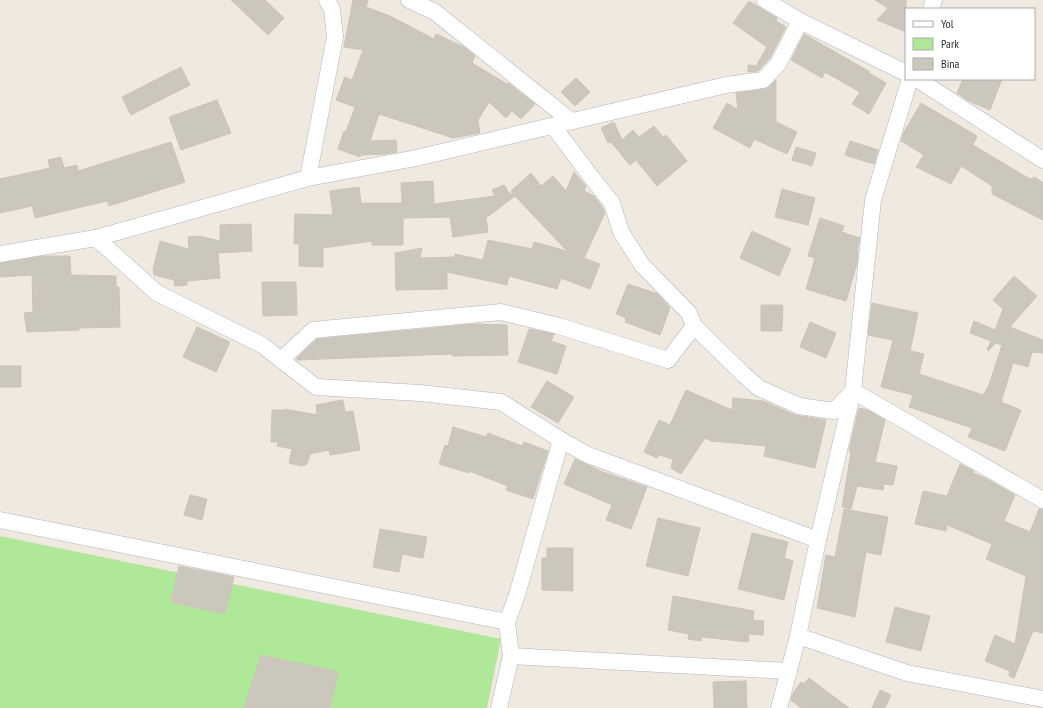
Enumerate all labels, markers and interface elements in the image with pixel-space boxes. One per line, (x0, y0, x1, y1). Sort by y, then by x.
legend (905, 8, 1035, 80)
text: Yol (941, 16, 954, 31)
text: Park (941, 36, 959, 51)
text: Bina (941, 56, 960, 71)

